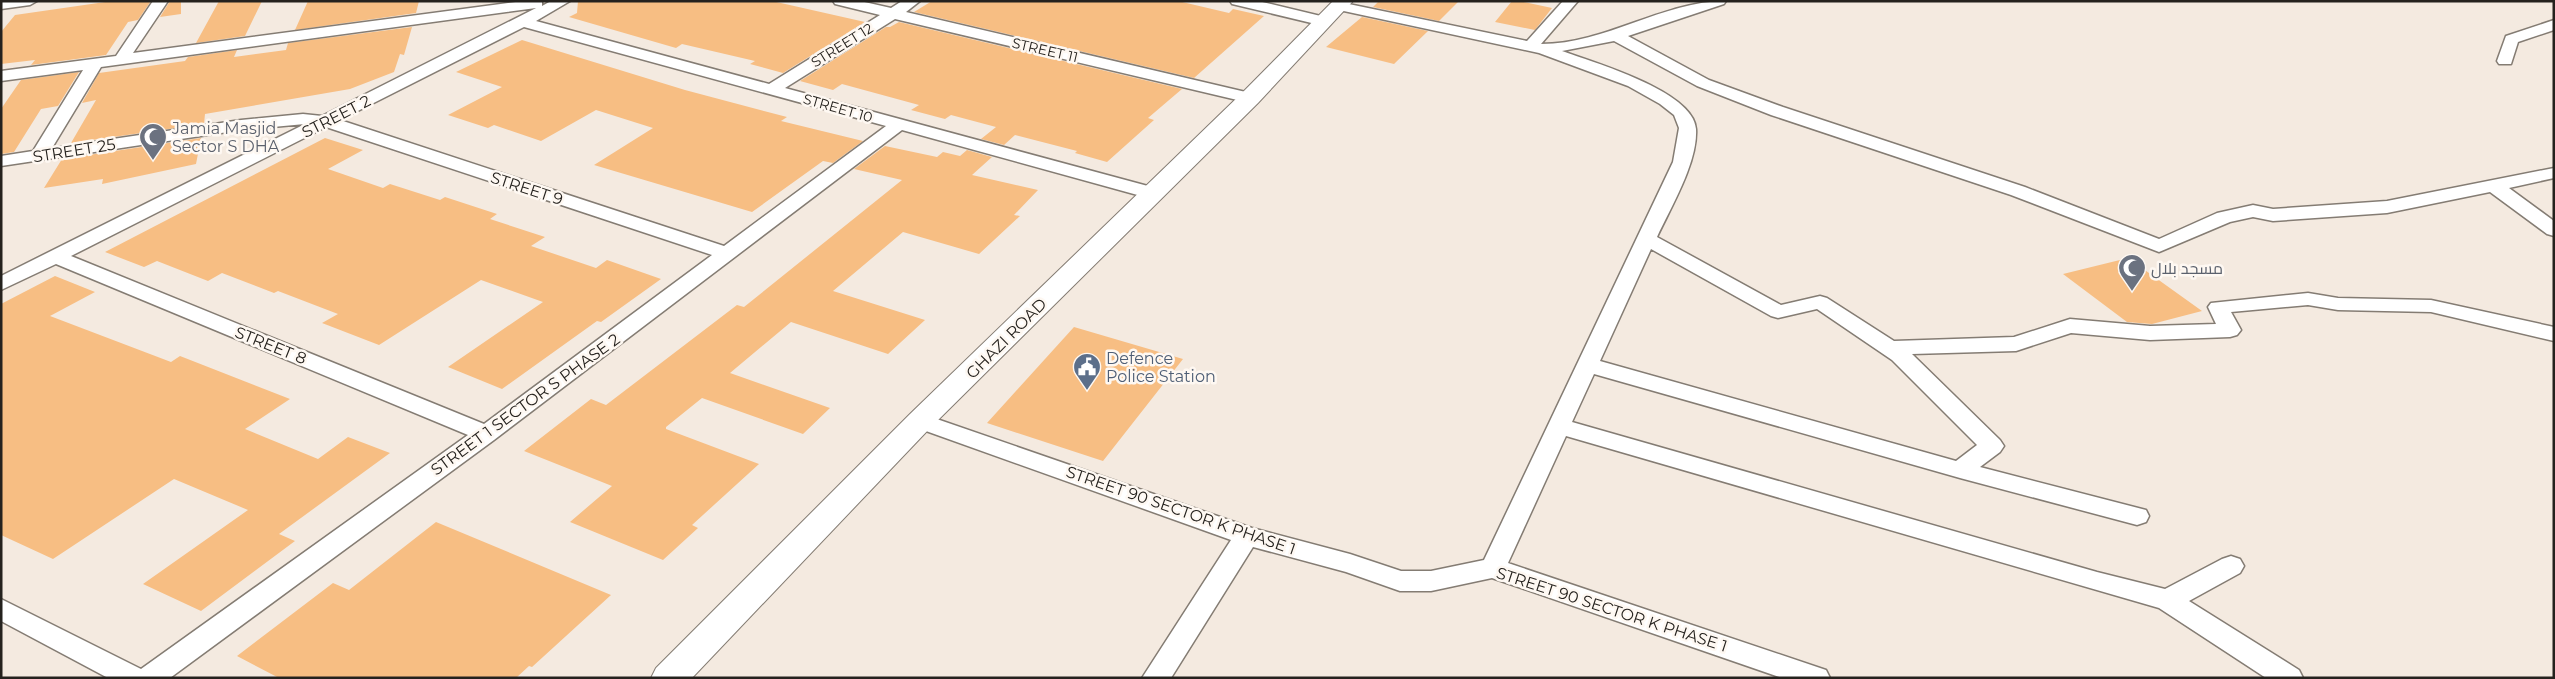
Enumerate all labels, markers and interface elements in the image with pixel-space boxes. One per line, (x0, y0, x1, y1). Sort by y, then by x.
street label: STREET 12 (808, 19, 877, 71)
street label: STREET 11 (1010, 34, 1080, 66)
street label: STREET 10 (801, 90, 875, 126)
street label: STREET 2 (299, 91, 374, 142)
place label: Jamia Masjid Sector S DHA (171, 119, 280, 156)
mosque icon: Jamia Masjid Sector S DHA (138, 122, 168, 161)
street label: STREET 25 (31, 135, 117, 166)
street label: STREET 9 (488, 168, 565, 209)
mosque icon: مسجد بلال (2117, 253, 2147, 292)
place label: مسجد بلال (2151, 259, 2223, 279)
street label: GHAZI ROAD (962, 294, 1050, 382)
street label: STREET 8 (232, 323, 309, 368)
street label: STREET 1 SECTOR S PHASE 2 (427, 330, 623, 479)
place label: Defence Police Station (1106, 349, 1216, 386)
public building icon: Defence Police Station (1072, 352, 1102, 391)
street label: STREET 90 SECTOR K PHASE 1 (1064, 462, 1298, 559)
street label: STREET 90 SECTOR K PHASE 1 (1494, 563, 1730, 656)

